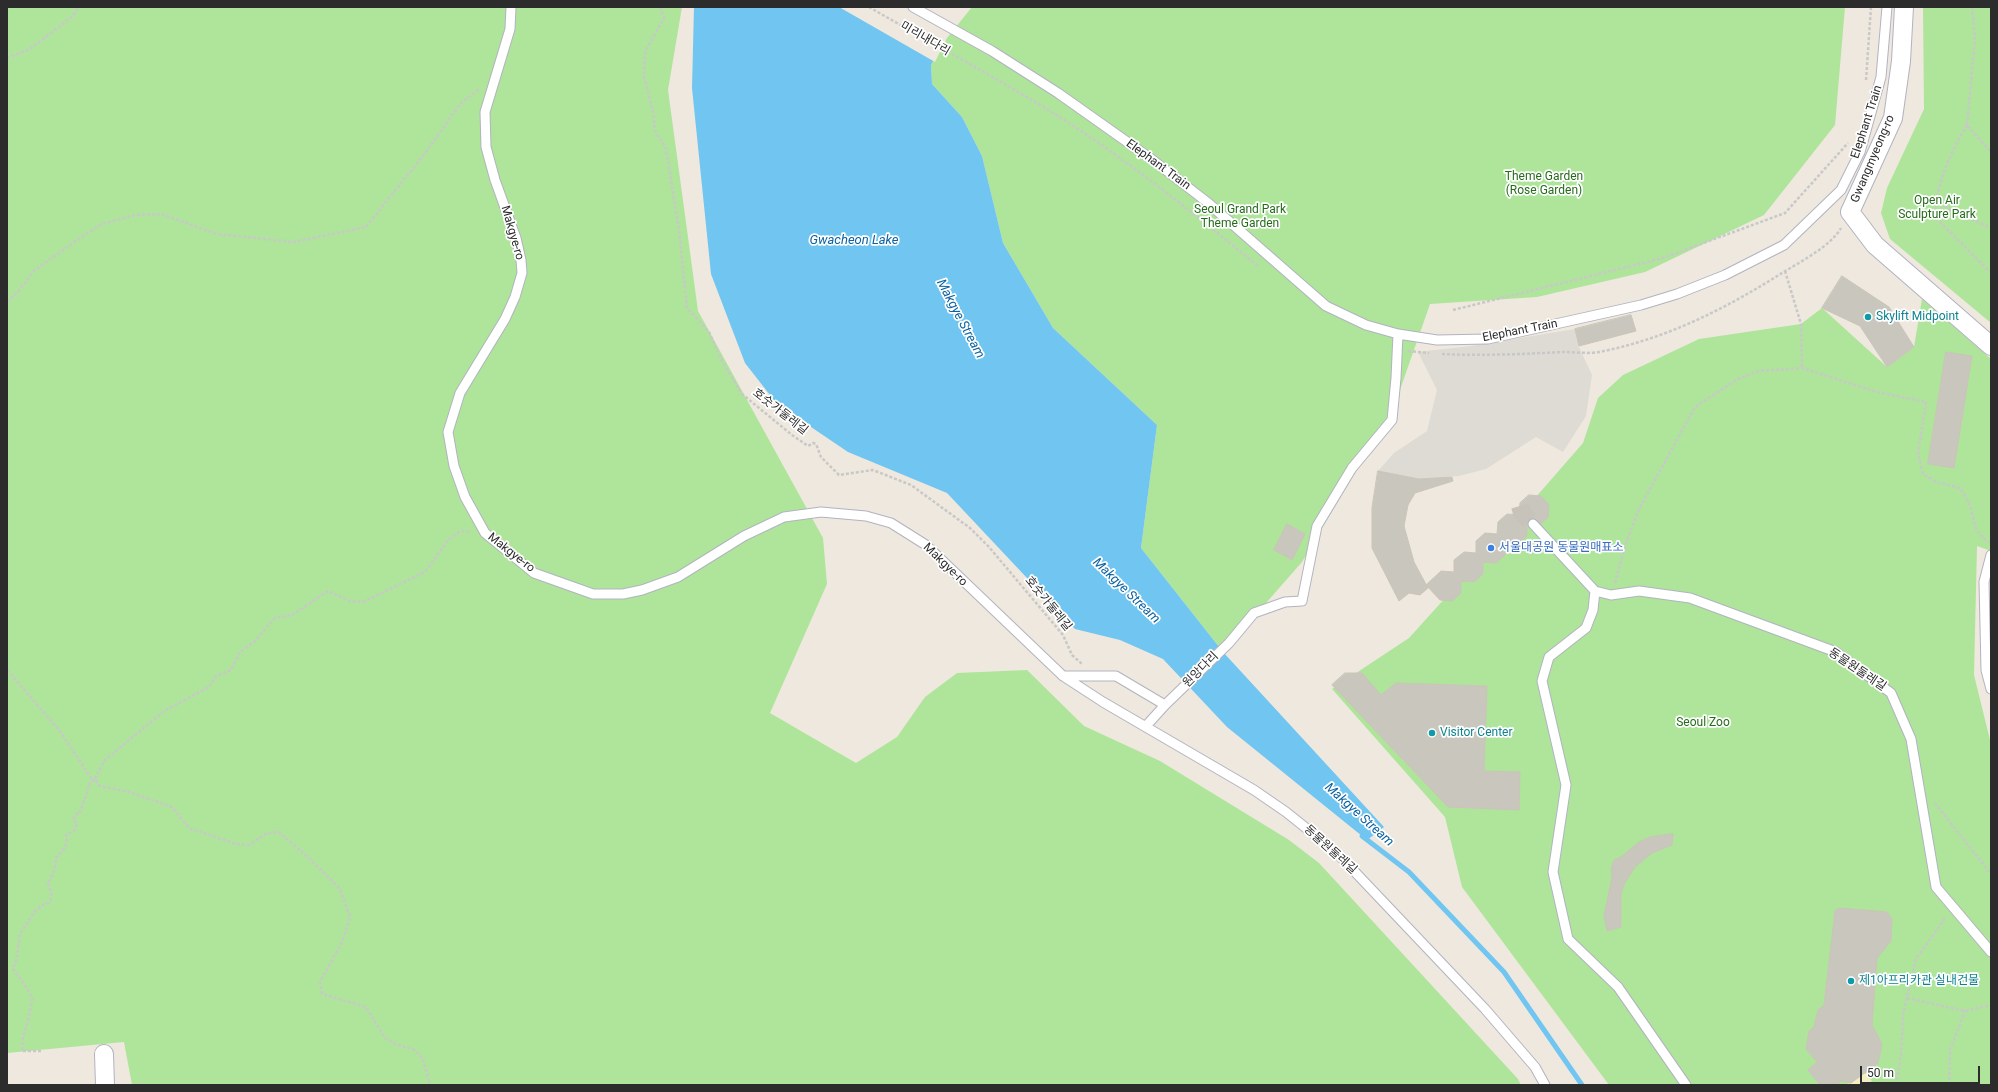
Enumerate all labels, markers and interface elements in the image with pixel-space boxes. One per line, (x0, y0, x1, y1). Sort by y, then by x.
street label: 미리내다리 (897, 19, 953, 59)
street label: Elephant Train (1848, 84, 1886, 160)
street label: Gwangmyeong-ro (1848, 113, 1898, 205)
street label: Elephant Train (1123, 137, 1193, 193)
park label: Theme Garden (Rose Garden) (1505, 170, 1583, 198)
park label: Open Air Sculpture Park (1898, 194, 1976, 222)
park label: Seoul Grand Park Theme Garden (1194, 203, 1286, 231)
street label: Makgye-ro (497, 204, 527, 262)
water label: Gwacheon Lake (809, 233, 899, 249)
water label: Makgye Stream (933, 277, 987, 361)
place label: Skylift Midpoint (1876, 310, 1959, 324)
marker: Skylift Midpoint (1863, 312, 1873, 322)
street label: Elephant Train (1481, 317, 1559, 345)
street label: 호숫가둘레길 (749, 386, 811, 438)
street label: Makgye-ro (485, 530, 537, 576)
street label: Makgye-ro (920, 540, 970, 590)
place label: 서울대공원 동물원매표소 (1499, 541, 1623, 555)
marker: 서울대공원 동물원매표소 (1486, 543, 1496, 553)
water label: Makgye Stream (1089, 555, 1163, 627)
street label: 호숫가둘레길 (1022, 574, 1074, 634)
street label: 동물원둘레길 (1826, 646, 1888, 694)
street label: 원앙다리 (1180, 649, 1222, 691)
park label: Seoul Zoo (1676, 716, 1730, 730)
place label: Visitor Center (1440, 726, 1513, 740)
marker: Visitor Center (1427, 728, 1437, 738)
water label: Makgye Stream (1321, 780, 1397, 850)
street label: 동물원둘레길 (1301, 822, 1359, 878)
place label: 제1아프리카관 실내건물 (1859, 974, 1979, 988)
marker: 제1아프리카관 실내건물 (1846, 976, 1856, 986)
scale bar (1862, 1058, 1982, 1084)
text: 50 m (1867, 1066, 1894, 1080)

